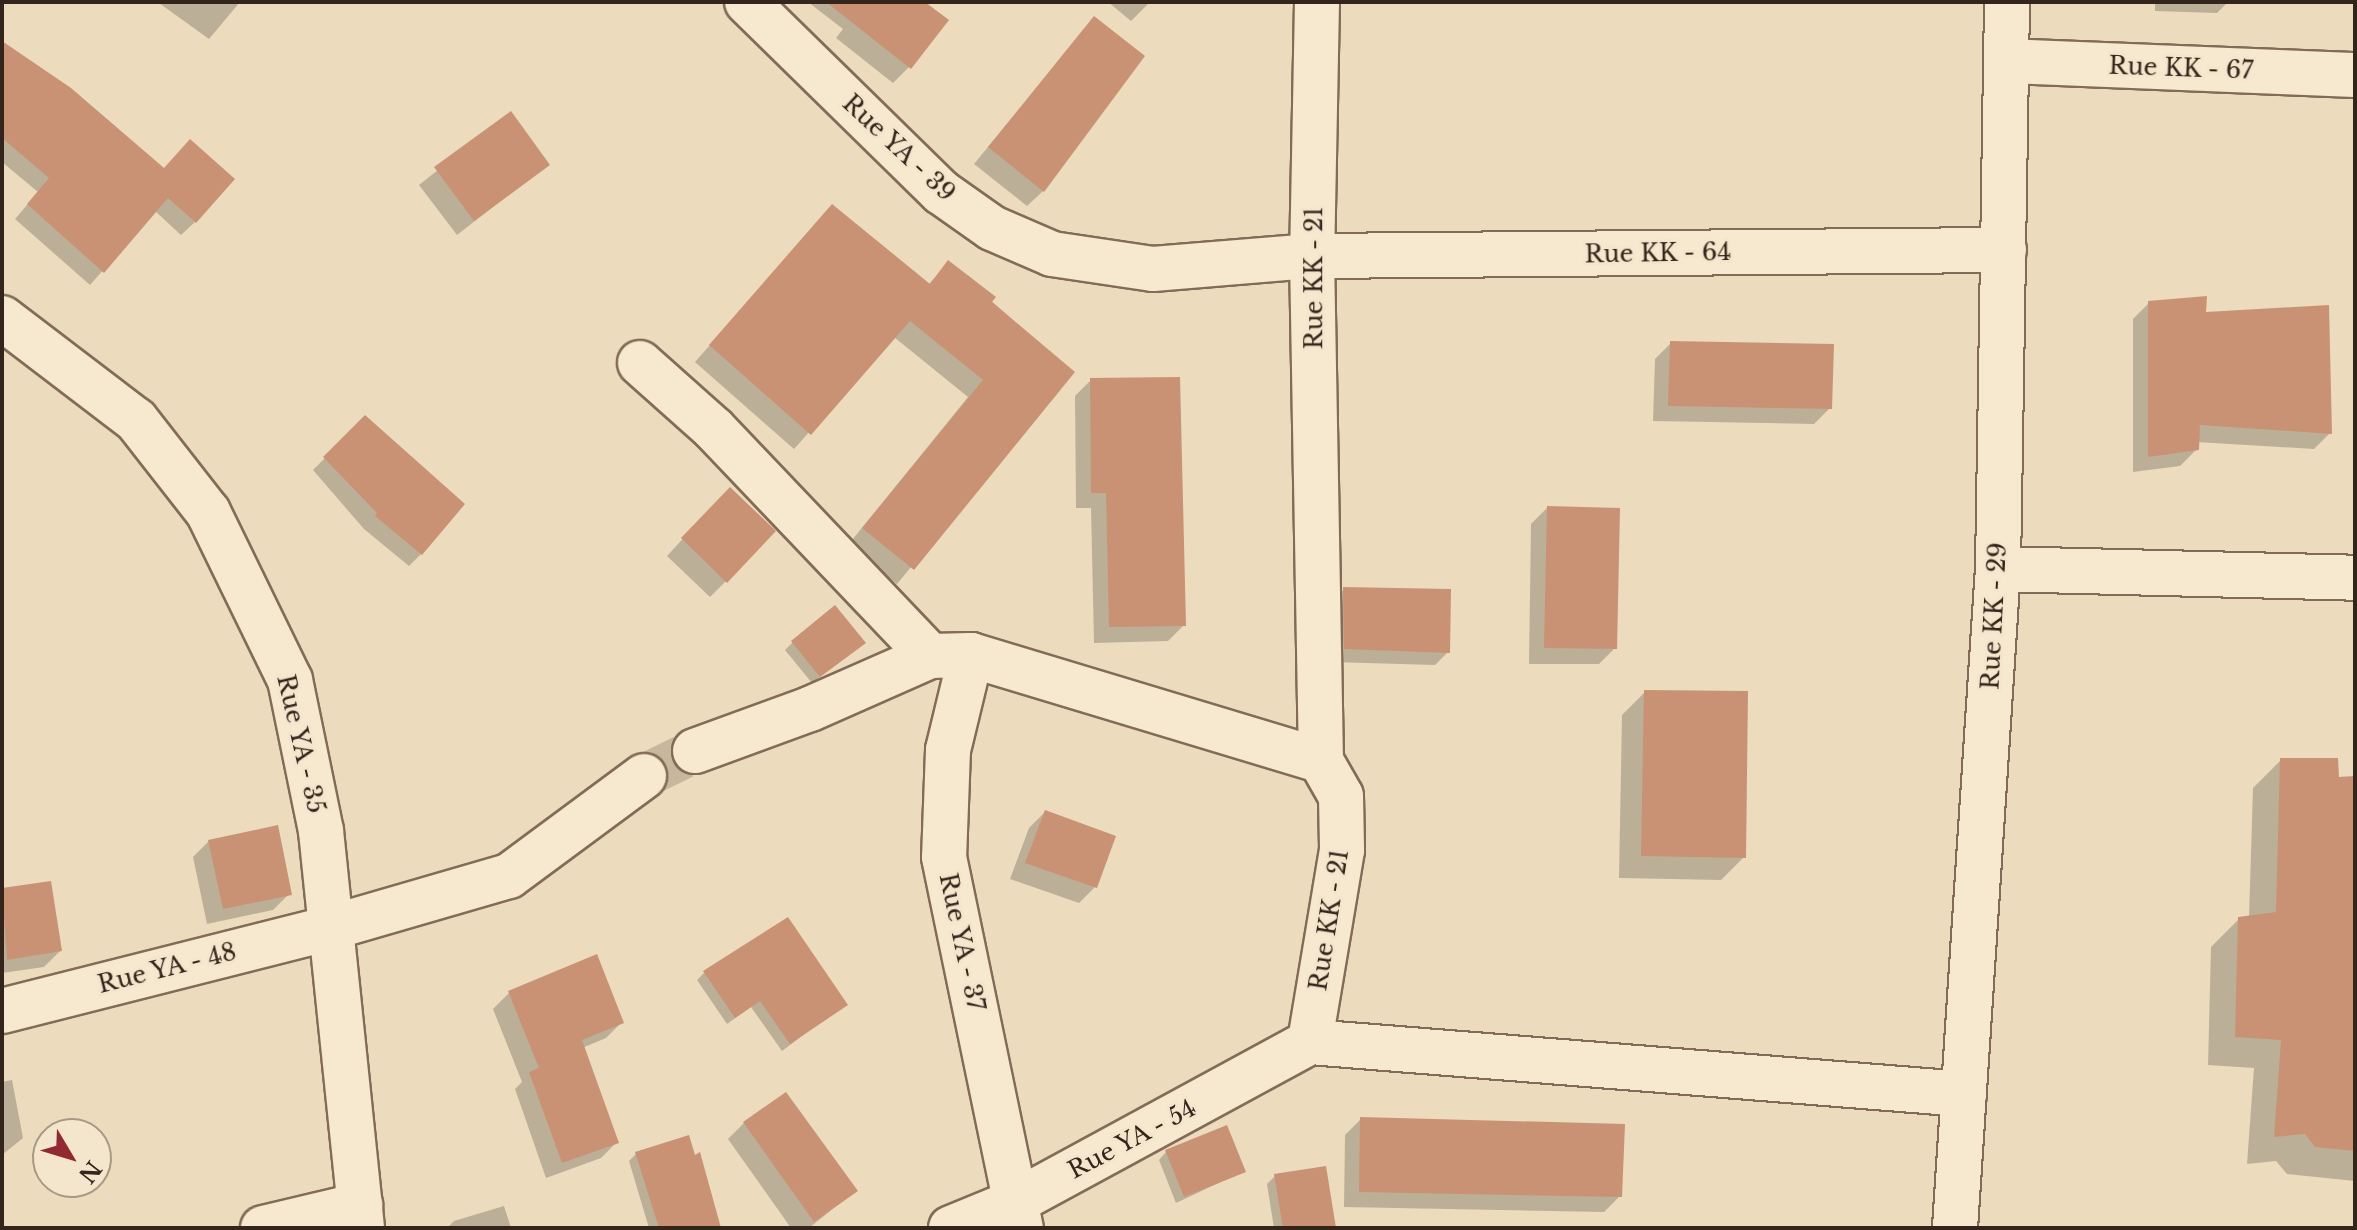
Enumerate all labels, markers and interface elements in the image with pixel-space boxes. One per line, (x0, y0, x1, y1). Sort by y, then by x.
street label: Rue KK - 67 (2108, 51, 2254, 85)
street label: Rue YA - 39 (836, 88, 962, 208)
street label: Rue KK - 21 (1300, 206, 1328, 350)
street label: Rue KK - 64 (1584, 237, 1732, 269)
street label: Rue KK - 29 (1976, 541, 2012, 691)
street label: Rue YA - 35 (271, 671, 331, 817)
street label: Rue KK - 21 (1304, 847, 1354, 993)
street label: Rue YA - 37 (933, 870, 991, 1014)
street label: Rue YA - 48 (94, 937, 240, 999)
street label: Rue YA - 54 (1062, 1093, 1202, 1185)
north arrow (32, 1118, 112, 1198)
text: N (73, 1155, 107, 1188)

